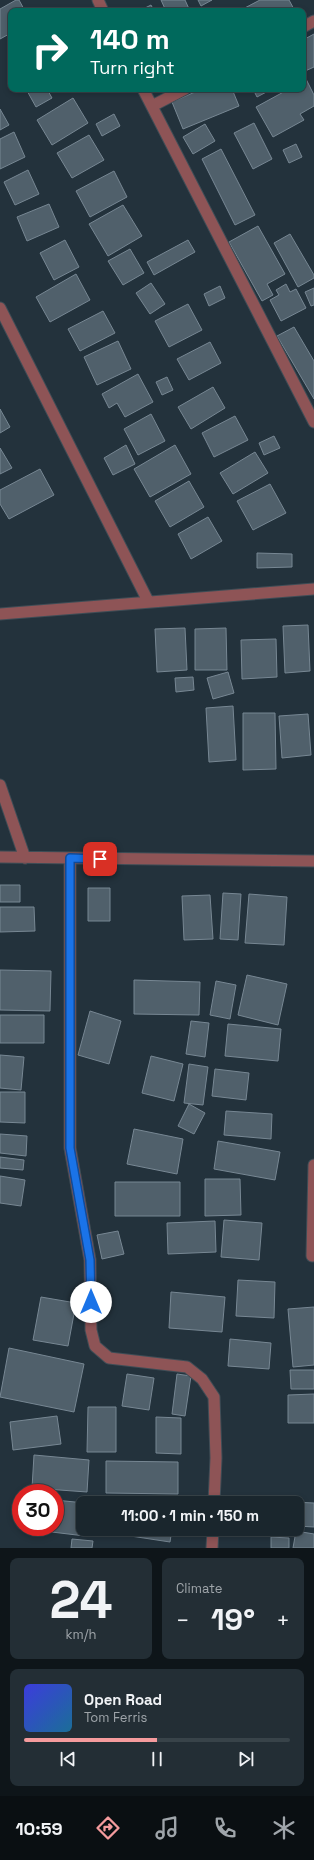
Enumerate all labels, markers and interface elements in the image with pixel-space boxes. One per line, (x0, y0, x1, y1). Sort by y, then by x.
text: 140 m (90, 21, 170, 57)
icon: right (24, 24, 76, 76)
text: Turn right (90, 56, 174, 79)
pin (83, 842, 117, 876)
icon: arrive (89, 848, 111, 870)
position arrow (70, 1281, 112, 1323)
speed limit sign: 30 (12, 1484, 64, 1536)
text: 11:00 · 1 min · 150 m (121, 1506, 259, 1525)
text: 24 (49, 1567, 113, 1633)
text: Climate (176, 1580, 222, 1597)
text: 19° (211, 1600, 255, 1639)
text: − (176, 1606, 190, 1634)
text: + (276, 1606, 290, 1634)
text: km/h (66, 1626, 96, 1643)
text: Open Road (84, 1690, 162, 1709)
text: Tom Ferris (84, 1709, 147, 1726)
icon: previous (57, 1748, 79, 1770)
icon: pause (146, 1748, 168, 1770)
icon: next (235, 1748, 257, 1770)
icon: directions (94, 1814, 122, 1842)
icon: music (153, 1814, 181, 1842)
icon: phone (211, 1814, 239, 1842)
icon: climate (270, 1814, 298, 1842)
text: 10:59 (15, 1817, 63, 1840)

